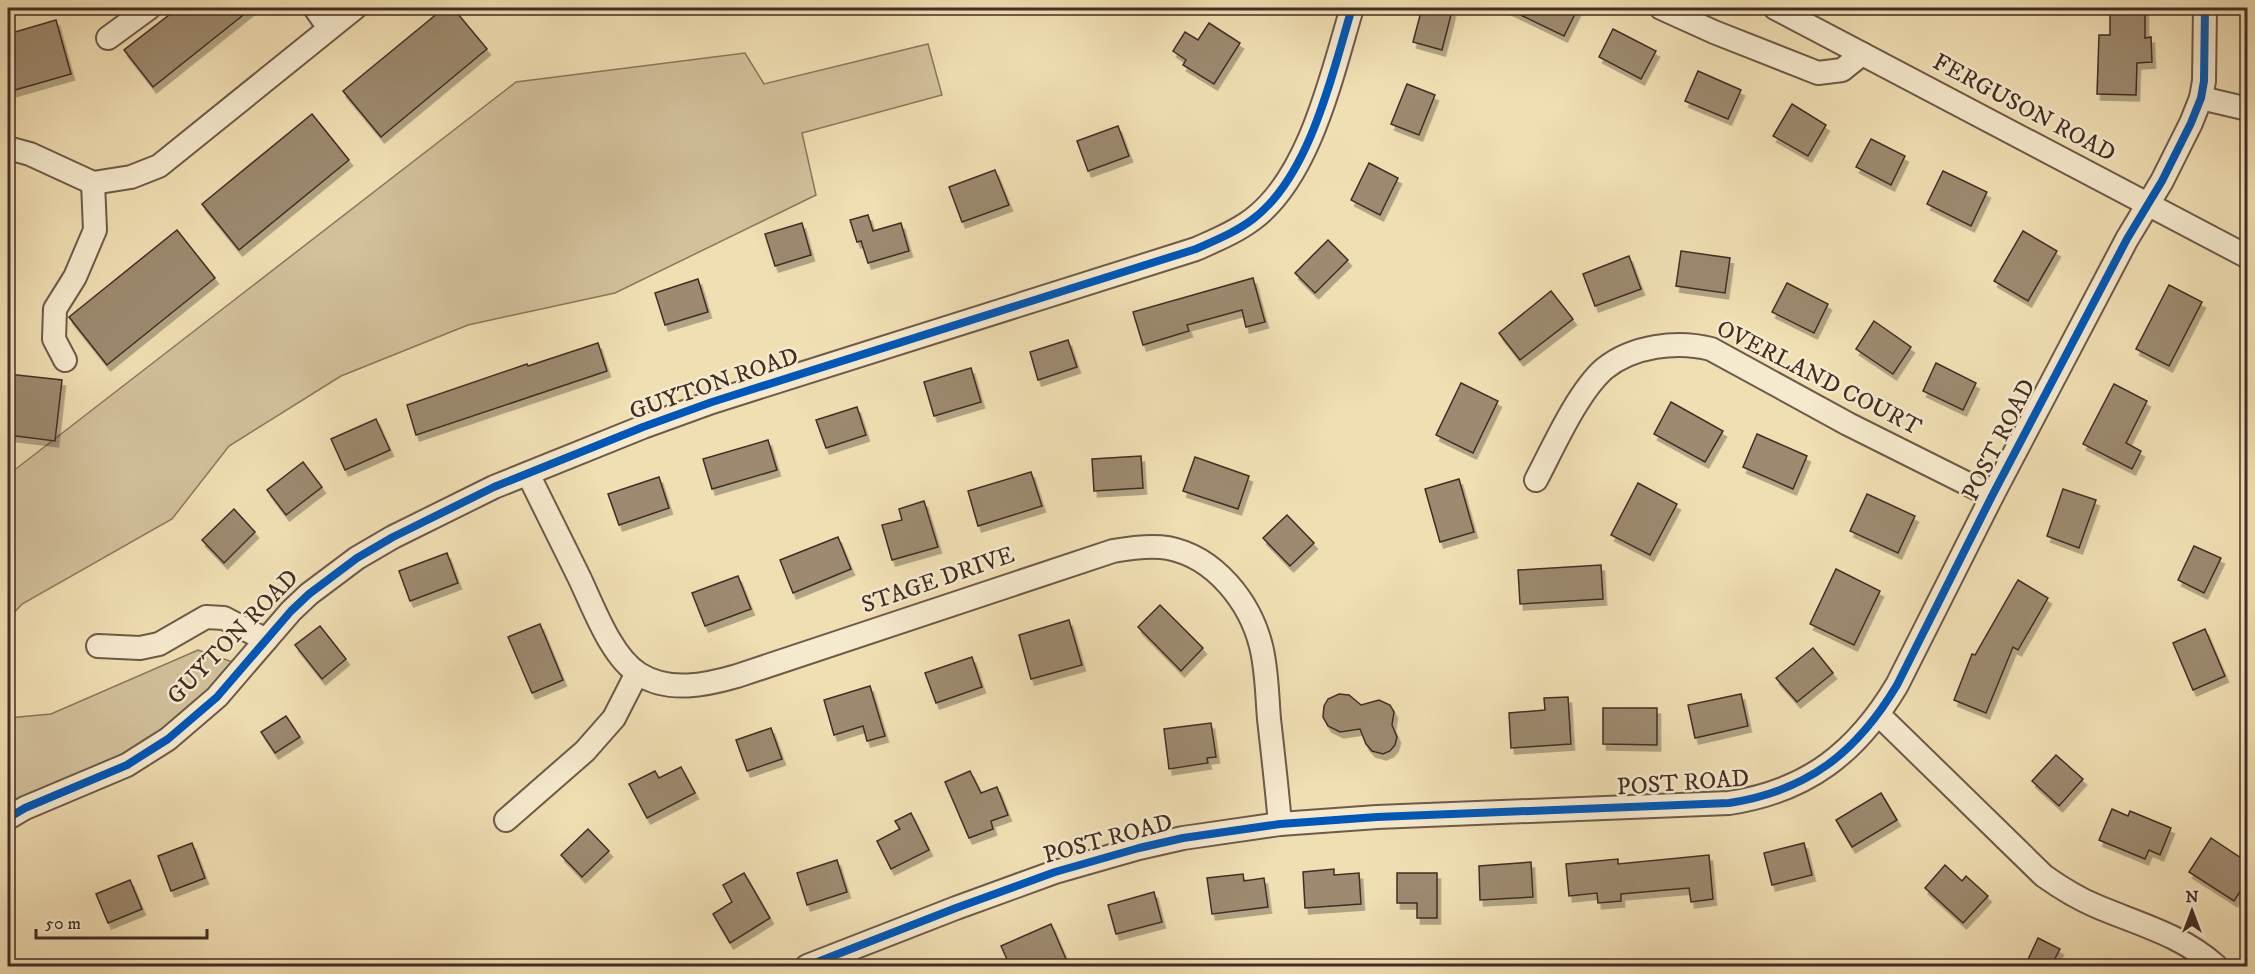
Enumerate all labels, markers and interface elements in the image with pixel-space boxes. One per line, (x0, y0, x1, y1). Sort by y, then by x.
street label: FERGUSON ROAD (1927, 47, 2121, 169)
street label: OVERLAND COURT (1711, 313, 1927, 443)
street label: GUYTON ROAD (626, 341, 802, 427)
street label: POST ROAD (1956, 374, 2042, 506)
street label: STAGE DRIVE (858, 540, 1018, 620)
street label: GUYTON ROAD (161, 563, 305, 711)
street label: POST ROAD (1616, 763, 1750, 803)
street label: POST ROAD (1040, 807, 1176, 871)
north arrow (2162, 881, 2222, 941)
text: N (2185, 887, 2199, 907)
scale bar (36, 902, 207, 940)
text: 50 m (45, 913, 81, 935)

